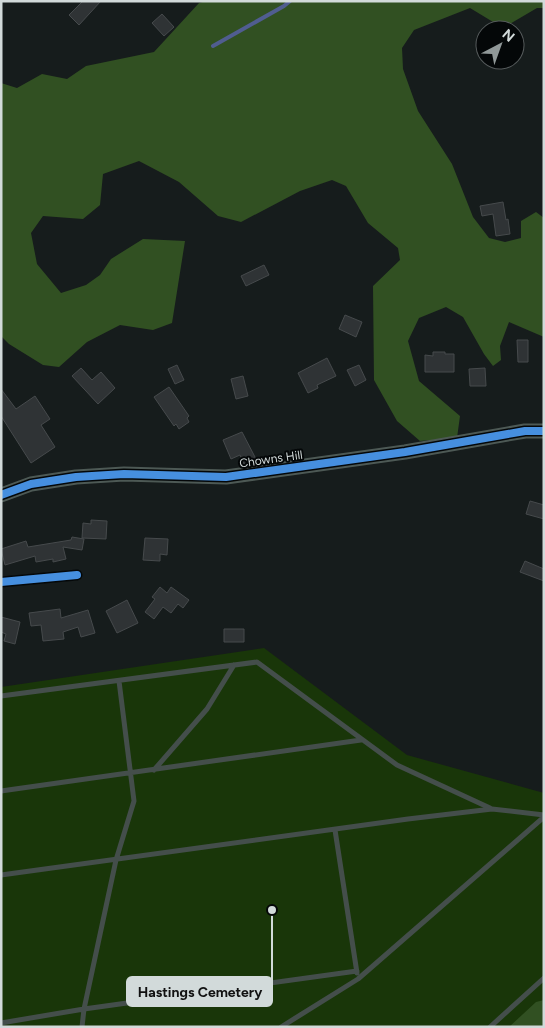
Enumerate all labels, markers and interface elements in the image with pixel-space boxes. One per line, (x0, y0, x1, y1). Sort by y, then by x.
north arrow (475, 20, 525, 70)
text: N (499, 26, 518, 46)
street label: Chowns Hill (238, 448, 304, 470)
callout: Hastings Cemetery (127, 977, 272, 1006)
text: Hastings Cemetery (138, 984, 263, 1001)

